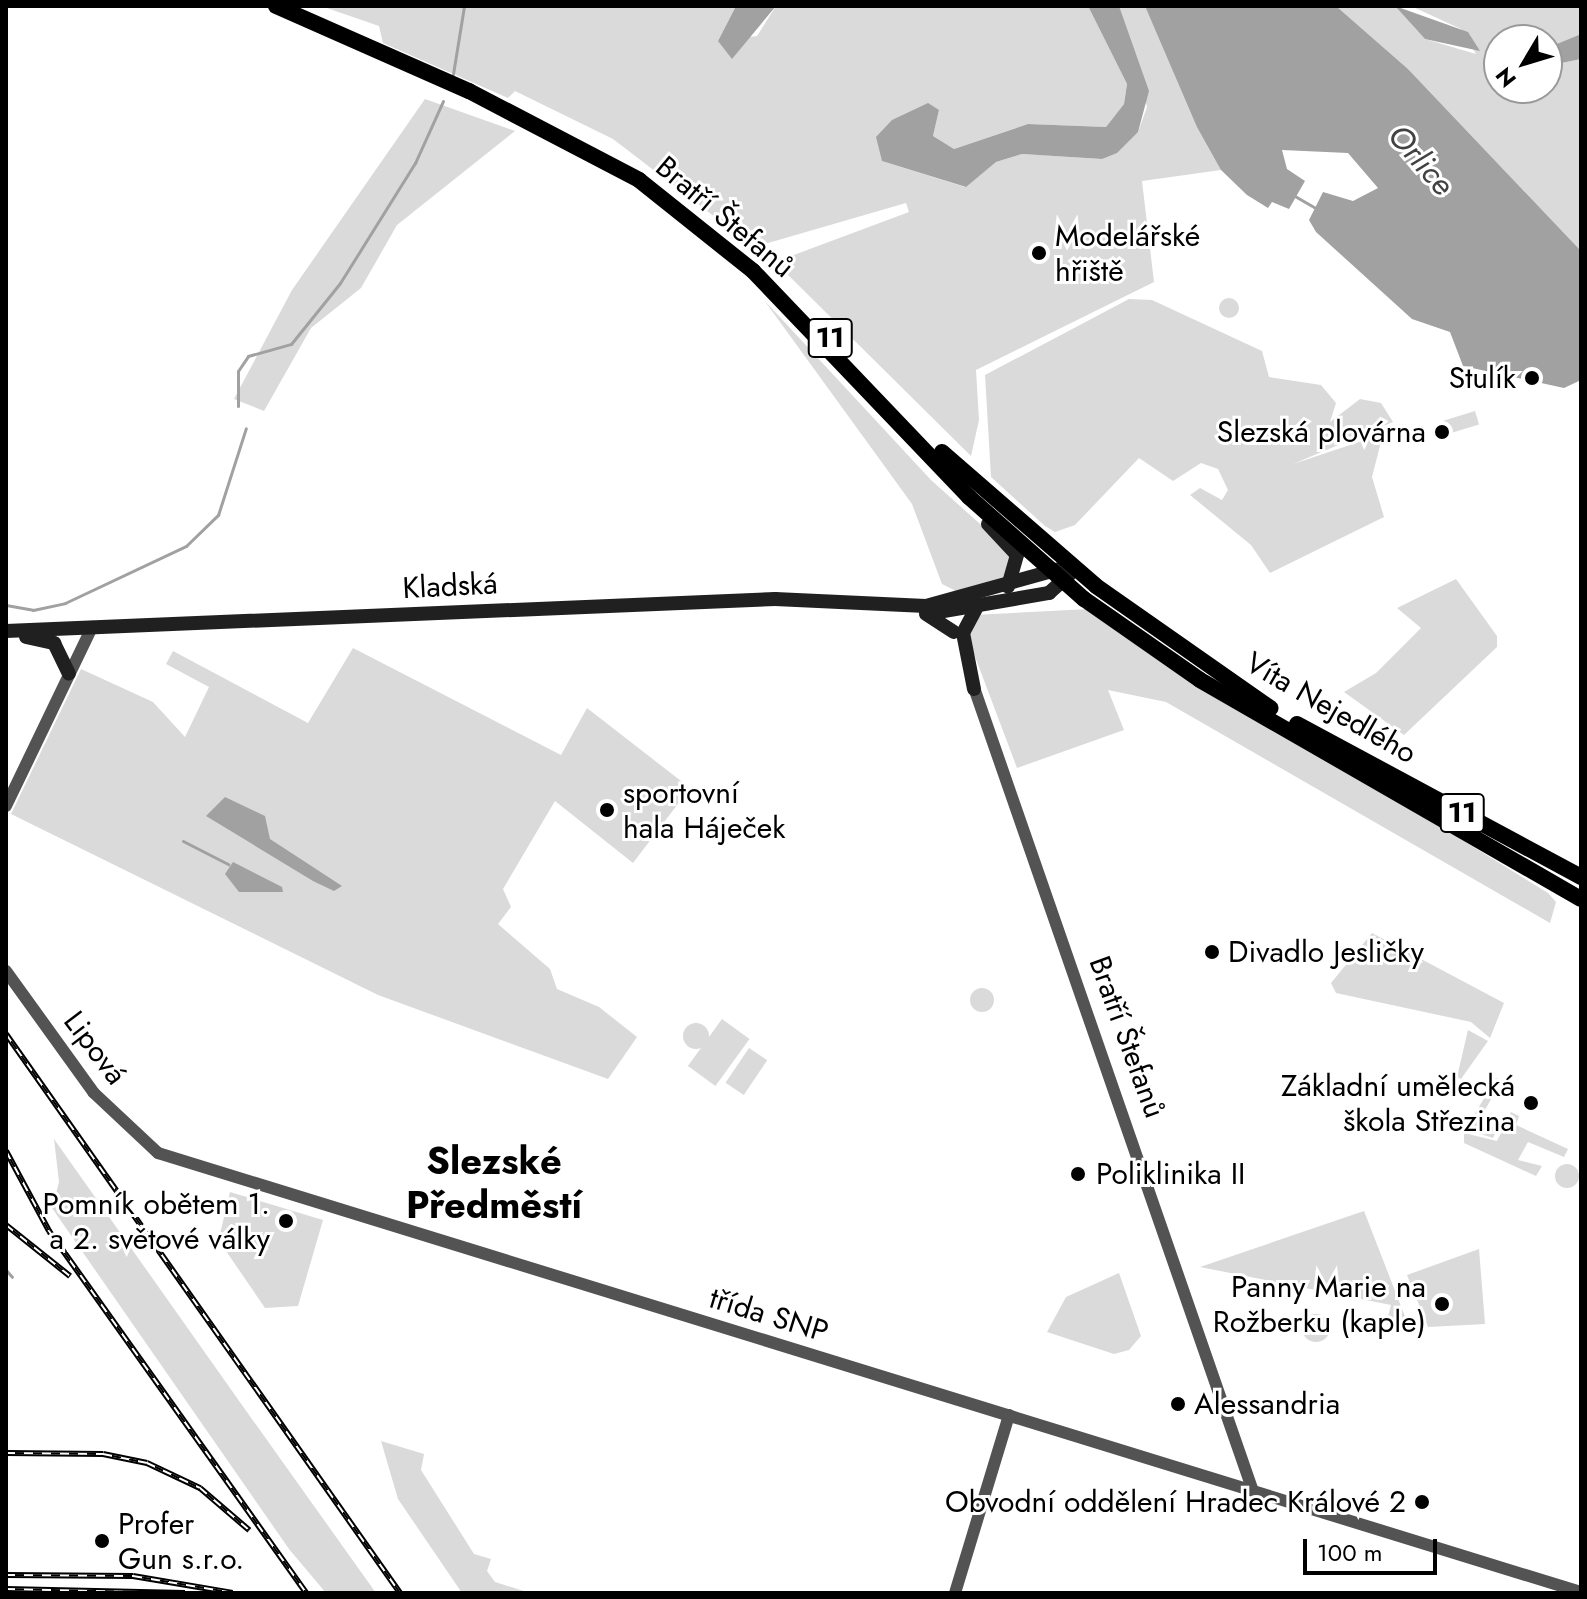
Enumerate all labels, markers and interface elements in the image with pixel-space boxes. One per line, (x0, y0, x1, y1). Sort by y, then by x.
north arrow (1483, 24, 1563, 104)
text: N (1488, 61, 1524, 94)
water label: Orlice (1380, 117, 1462, 203)
street label: Bratří Štefanů (649, 149, 801, 285)
place label: Modelářské hřiště (1055, 218, 1200, 288)
marker: Modelářské hřiště (1030, 244, 1048, 262)
road number: 11 (806, 314, 854, 362)
place label: Stulík (1449, 360, 1516, 396)
marker: Stulík (1523, 369, 1541, 387)
place label: Slezská plovárna (1217, 414, 1426, 450)
marker: Slezská plovárna (1433, 423, 1451, 441)
street label: Kladská (402, 566, 498, 606)
street label: Víta Nejedlého (1239, 645, 1423, 771)
place label: sportovní hala Háječek (623, 775, 785, 846)
road number: 11 (1438, 789, 1486, 837)
marker: sportovní hala Háječek (598, 801, 616, 819)
place label: Divadlo Jesličky (1228, 934, 1424, 970)
marker: Divadlo Jesličky (1203, 943, 1221, 961)
street label: Bratří Štefanů (1081, 951, 1173, 1123)
street label: Lipová (56, 1004, 134, 1092)
place label: Základní umělecká škola Střezina (1281, 1068, 1515, 1138)
marker: Základní umělecká škola Střezina (1522, 1094, 1540, 1112)
district label: Slezské Předměstí (406, 1138, 582, 1228)
place label: Poliklinika II (1096, 1156, 1245, 1192)
marker: Poliklinika II (1067, 1163, 1089, 1185)
place label: Pomník obětem 1. a 2. světové války (42, 1186, 270, 1256)
marker: Pomník obětem 1. a 2. světové války (277, 1212, 295, 1230)
place label: Panny Marie na Rožberku (kaple) (1213, 1269, 1426, 1340)
street label: třída SNP (705, 1280, 833, 1350)
marker: Panny Marie na Rožberku (kaple) (1433, 1295, 1451, 1313)
place label: Alessandria (1194, 1386, 1340, 1422)
marker: Alessandria (1169, 1395, 1187, 1413)
place label: Obvodní oddělení Hradec Králové 2 (945, 1484, 1406, 1520)
marker: Obvodní oddělení Hradec Králové 2 (1413, 1493, 1431, 1511)
place label: Profer Gun s.r.o. (118, 1506, 244, 1576)
scale bar (1307, 1523, 1441, 1573)
marker: Profer Gun s.r.o. (93, 1532, 111, 1550)
text: 100 m (1317, 1535, 1383, 1570)

